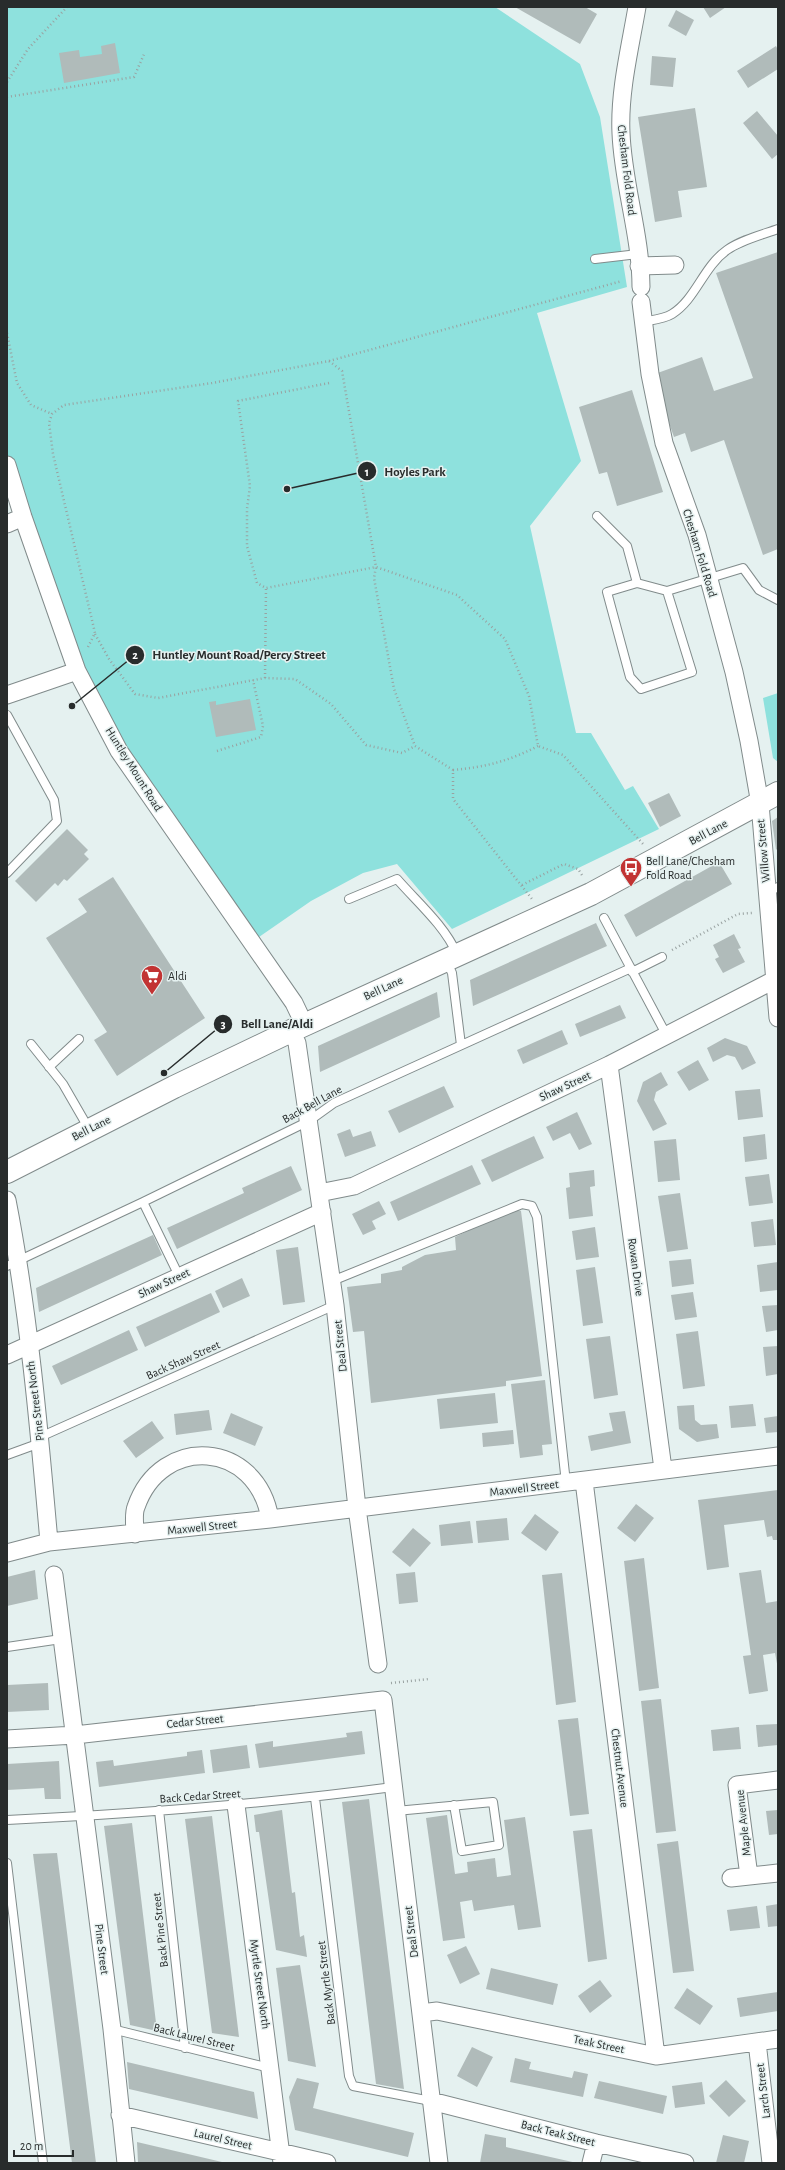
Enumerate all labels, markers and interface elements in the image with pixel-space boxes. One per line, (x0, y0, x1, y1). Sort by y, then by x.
street label: Chesham Fold Road (615, 124, 639, 216)
callout: Hoyles Park (357, 459, 454, 484)
text: 1 (365, 466, 369, 478)
text: Hoyles Park (384, 466, 446, 479)
street label: Chesham Fold Road (681, 508, 719, 598)
callout: Huntley Mount Road/Percy Street (125, 642, 334, 667)
text: 2 (132, 649, 138, 661)
text: Huntley Mount Road/Percy Street (152, 649, 326, 662)
street label: Huntley Mount Road (102, 725, 165, 814)
street label: Bell Lane (687, 817, 729, 847)
street label: Willow Street (754, 819, 772, 883)
bus stop icon: Bell Lane/Chesham Fold Road (618, 855, 644, 888)
place label: Bell Lane/Chesham Fold Road (646, 855, 735, 881)
supermarket icon: Aldi (139, 963, 165, 996)
place label: Aldi (168, 970, 187, 982)
street label: Bell Lane (361, 974, 405, 1002)
callout: Bell Lane/Aldi (213, 1011, 321, 1036)
text: 3 (220, 1018, 226, 1030)
text: Bell Lane/Aldi (241, 1018, 313, 1031)
street label: Shaw Street (537, 1069, 593, 1103)
street label: Back Bell Lane (280, 1083, 344, 1125)
street label: Bell Lane (70, 1113, 112, 1143)
street label: Rowan Drive (626, 1237, 646, 1297)
street label: Shaw Street (136, 1266, 192, 1300)
street label: Deal Street (331, 1319, 349, 1373)
street label: Back Shaw Street (144, 1338, 222, 1382)
street label: Pine Street North (24, 1360, 46, 1442)
street label: Maxwell Street (489, 1478, 559, 1498)
street label: Maxwell Street (167, 1517, 237, 1537)
street label: Cedar Street (166, 1712, 224, 1730)
street label: Chestnut Avenue (609, 1728, 631, 1808)
street label: Back Cedar Street (159, 1787, 241, 1805)
street label: Maple Avenue (734, 1789, 752, 1857)
street label: Back Pine Street (150, 1892, 170, 1968)
street label: Deal Street (402, 1905, 420, 1959)
street label: Pine Street (93, 1923, 111, 1975)
street label: Myrtle Street North (247, 1938, 272, 2030)
street label: Back Myrtle Street (315, 1940, 338, 2026)
street label: Back Laurel Street (152, 2021, 236, 2053)
street label: Teak Street (572, 2033, 626, 2055)
street label: Larch Street (754, 2063, 772, 2119)
street label: Back Teak Street (520, 2118, 596, 2148)
street label: Laurel Street (193, 2127, 253, 2152)
scale bar (14, 2132, 73, 2158)
text: 20 m (20, 2140, 43, 2152)

